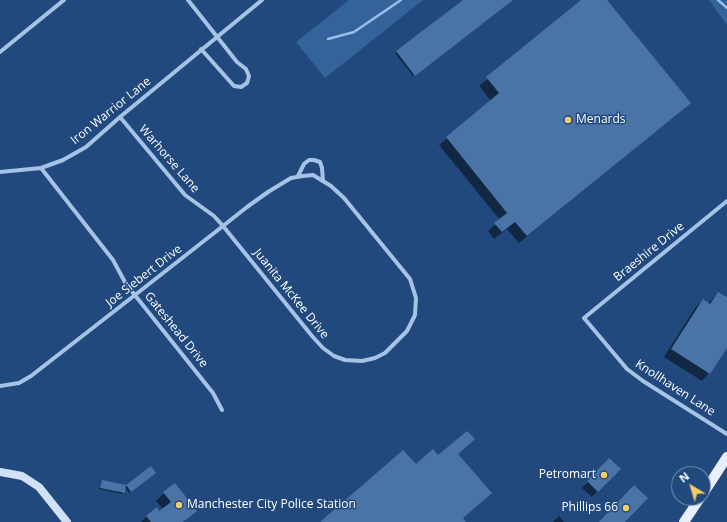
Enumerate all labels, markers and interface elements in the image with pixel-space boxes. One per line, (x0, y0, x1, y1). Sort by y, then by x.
street label: Iron Warrior Lane (68, 74, 154, 148)
place label: Menards (576, 113, 626, 127)
marker: Menards (563, 115, 573, 125)
street label: Warhorse Lane (136, 122, 202, 196)
street label: Braeshire Drive (611, 219, 687, 285)
street label: Joe Siebert Drive (103, 242, 185, 310)
street label: Juanita McKee Drive (250, 246, 332, 342)
street label: Gateshead Drive (141, 289, 211, 371)
street label: Knollhaven Lane (632, 357, 718, 419)
north arrow (671, 466, 711, 506)
place label: Petromart (539, 468, 596, 482)
text: N (676, 468, 692, 486)
marker: Petromart (599, 470, 609, 480)
place label: Manchester City Police Station (187, 498, 356, 512)
marker: Manchester City Police Station (174, 500, 184, 510)
place label: Phillips 66 (561, 501, 618, 515)
marker: Phillips 66 (621, 503, 631, 513)

